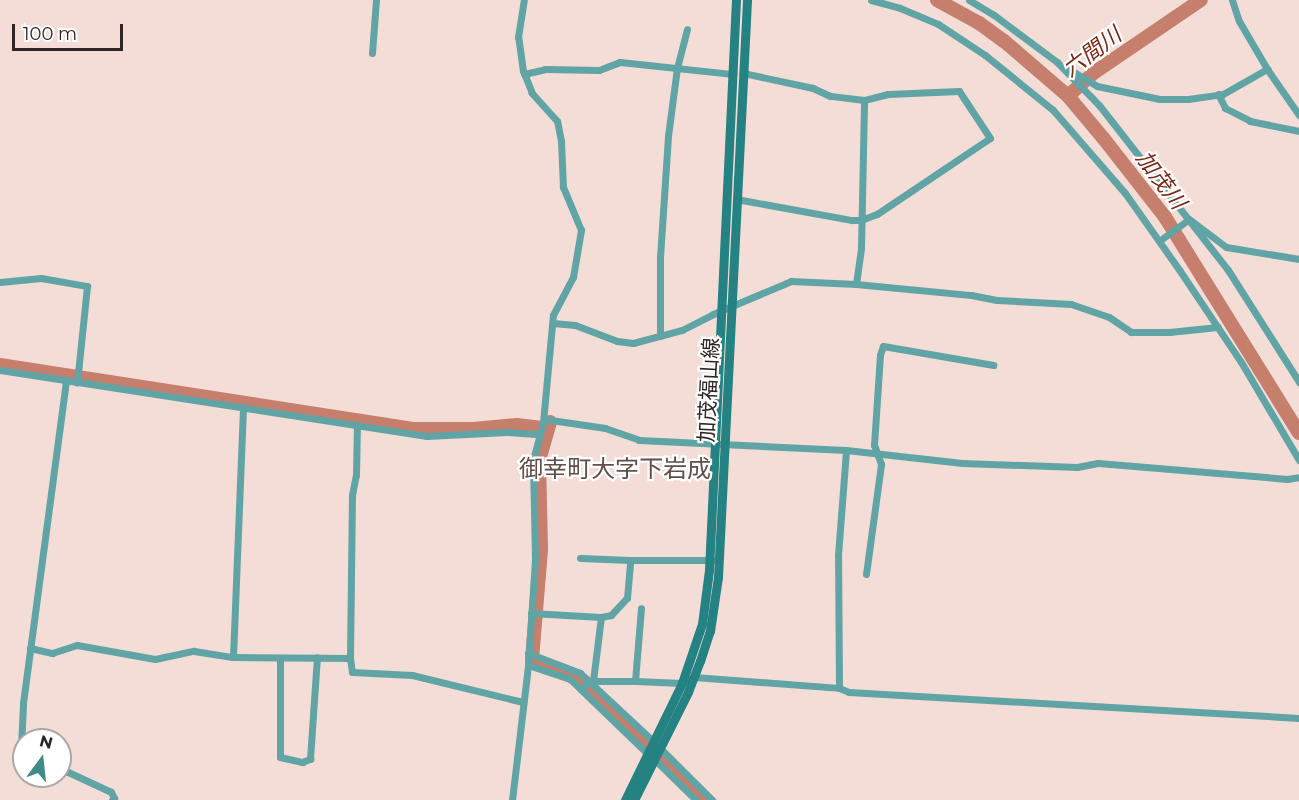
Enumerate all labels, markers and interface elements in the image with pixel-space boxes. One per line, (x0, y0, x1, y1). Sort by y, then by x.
scale bar (15, 12, 126, 50)
water label: 六間川 (1058, 22, 1126, 82)
text: 100 m (23, 23, 77, 45)
water label: 加茂川 (1131, 146, 1191, 214)
street label: 加茂福山線 (694, 337, 724, 443)
district label: 御幸町大字下岩成 (519, 455, 711, 483)
north arrow (12, 728, 72, 788)
text: N (38, 731, 55, 753)

